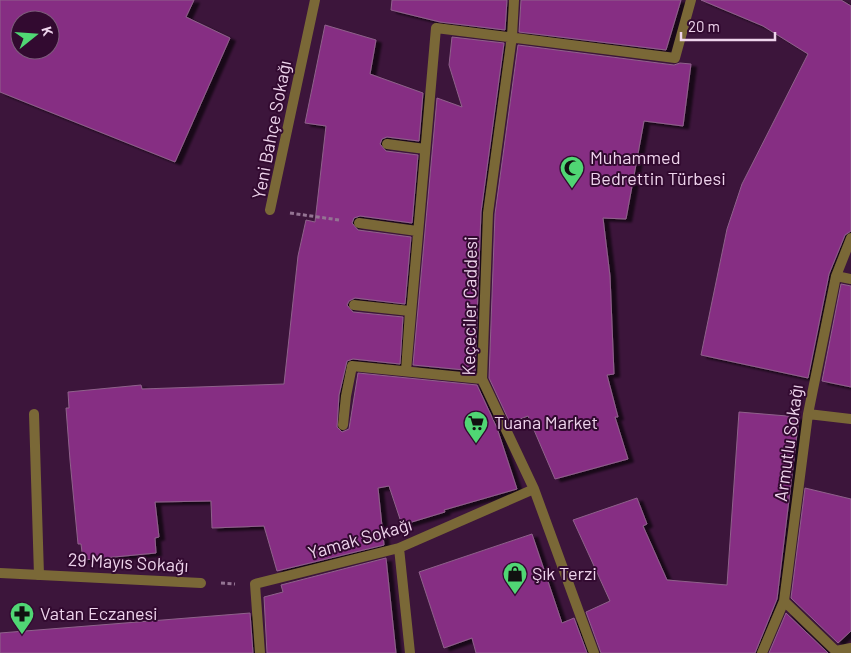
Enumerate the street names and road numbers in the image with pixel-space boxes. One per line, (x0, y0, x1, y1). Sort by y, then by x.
street label: Yeni Bahçe Sokağı (247, 59, 295, 201)
street label: Keçeciler Caddesi (457, 236, 481, 376)
street label: Armutlu Sokağı (769, 383, 807, 503)
street label: Yamak Sokağı (305, 513, 414, 563)
street label: 29 Mayıs Sokağı (67, 548, 189, 576)

